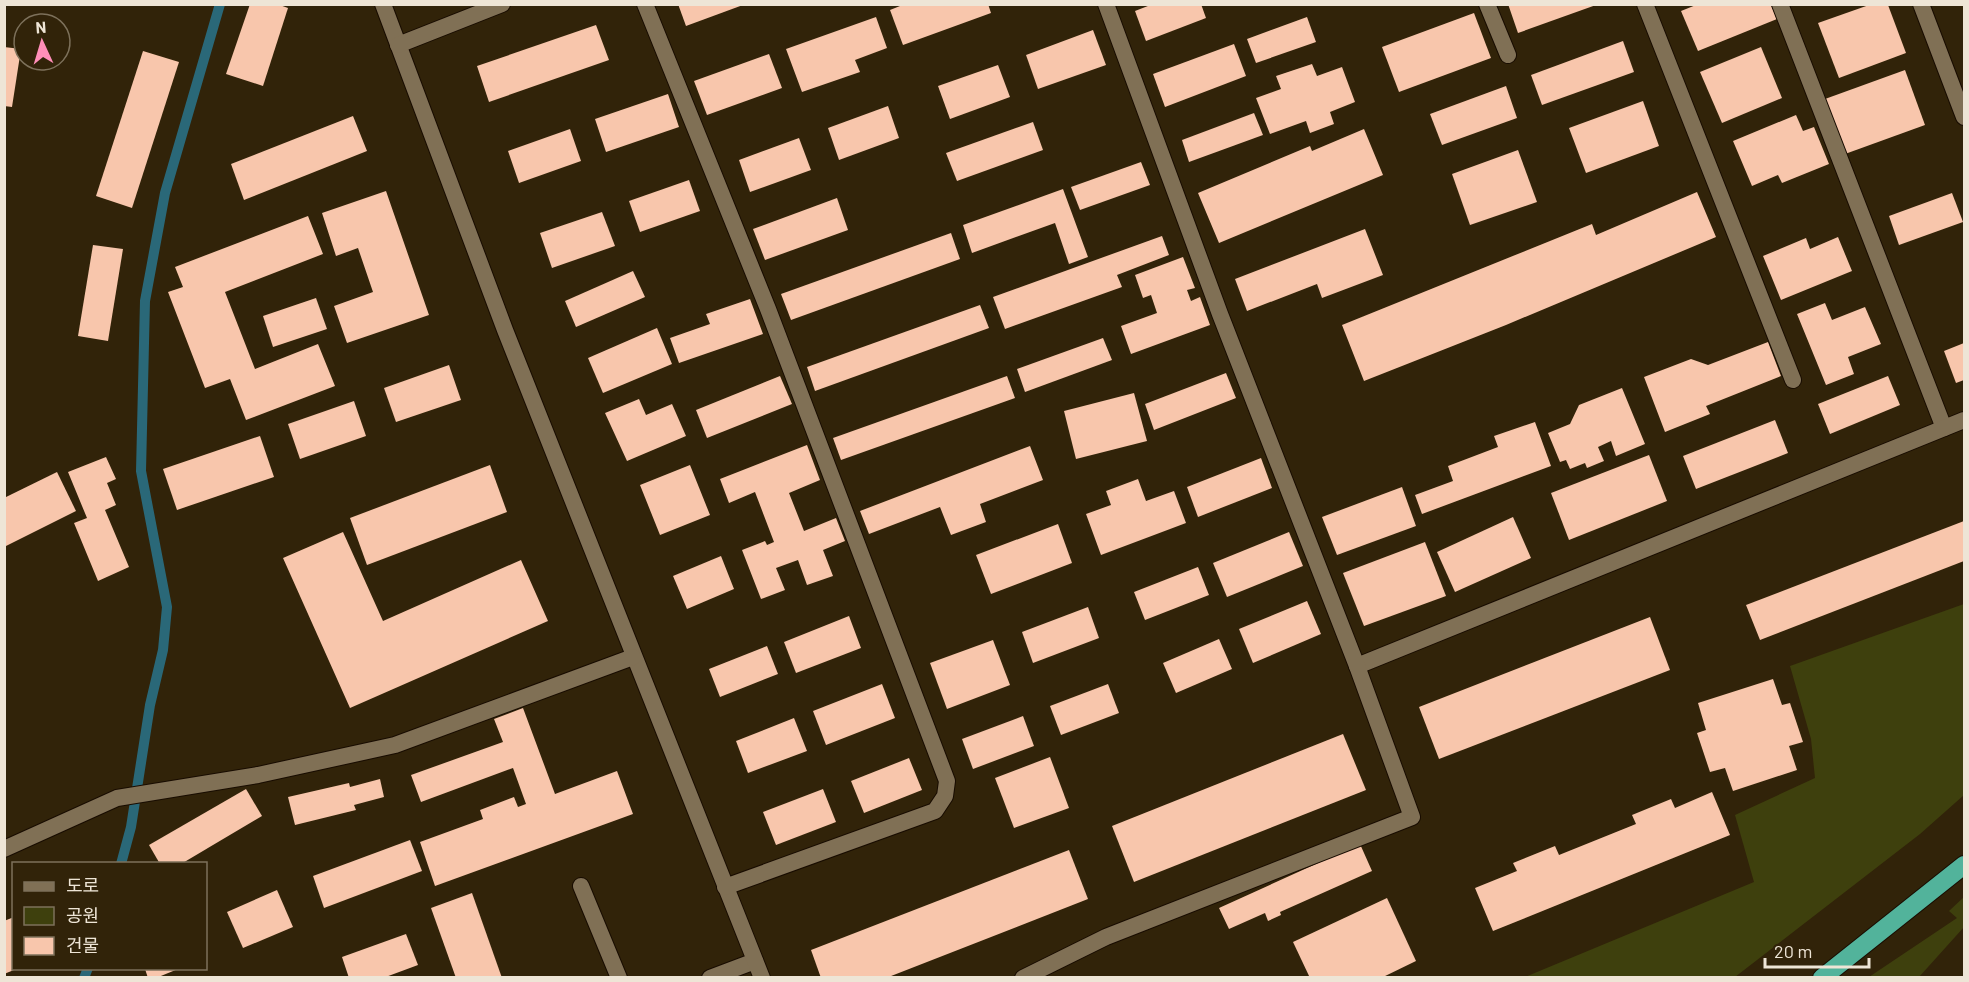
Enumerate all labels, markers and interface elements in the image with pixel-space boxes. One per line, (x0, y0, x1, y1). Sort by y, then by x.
north arrow (12, 12, 72, 72)
text: N (35, 17, 47, 36)
legend (12, 862, 207, 970)
text: 도로 (66, 874, 99, 896)
text: 공원 (66, 904, 99, 926)
scale bar (1765, 931, 1868, 969)
text: 건물 (66, 934, 99, 956)
text: 20 m (1774, 940, 1812, 962)

